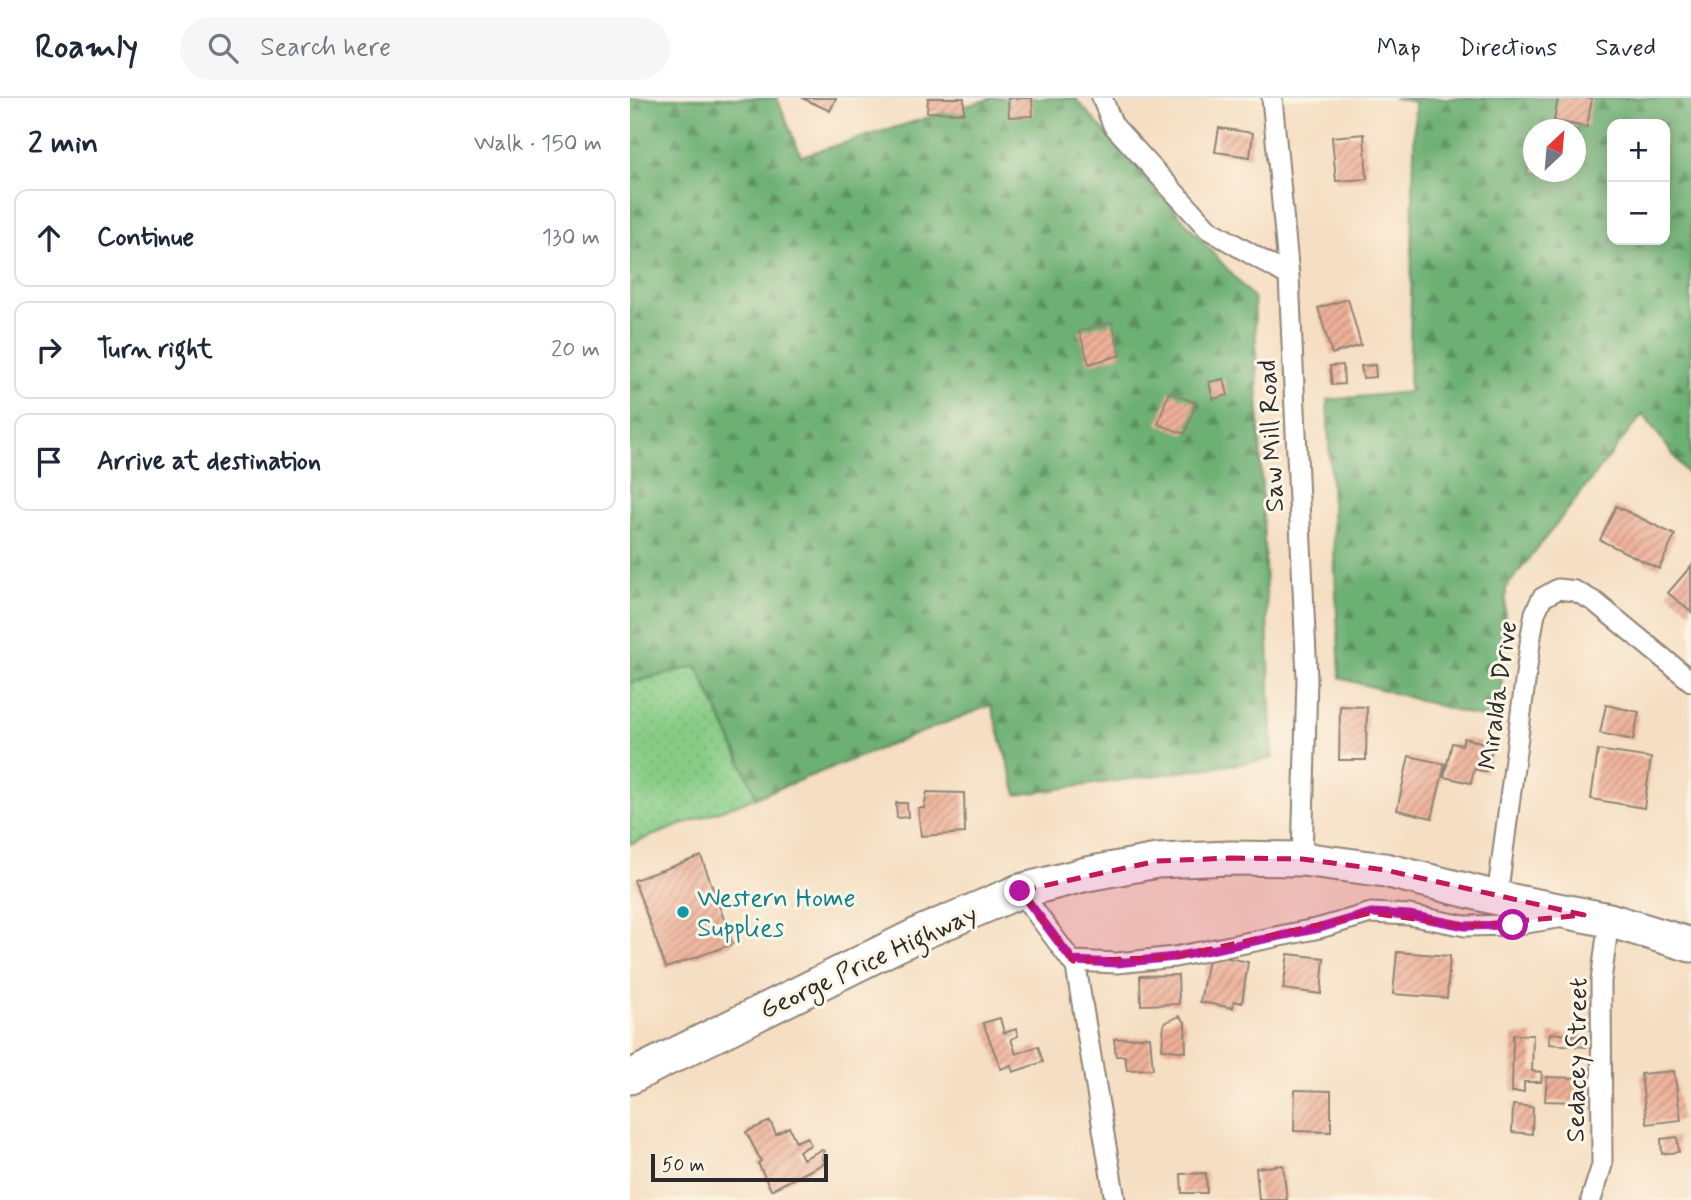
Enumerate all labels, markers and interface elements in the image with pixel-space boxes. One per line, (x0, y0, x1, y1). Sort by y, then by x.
search box (180, 17, 670, 80)
text: Roamly (35, 26, 138, 70)
icon: search (204, 29, 242, 67)
text: Search here (260, 31, 391, 65)
text: Map (1377, 33, 1421, 64)
text: Directions (1459, 33, 1557, 64)
text: Saved (1595, 33, 1656, 64)
north arrow (1523, 119, 1586, 182)
map controls (1607, 119, 1670, 245)
button: + (1607, 119, 1670, 182)
text: 2 min (28, 124, 98, 163)
text: Walk · 150 m (474, 129, 602, 159)
button: − (1607, 182, 1670, 245)
icon: ahead (30, 219, 68, 257)
text: Continue (97, 221, 194, 255)
text: 130 m (542, 223, 600, 253)
icon: right (30, 331, 68, 369)
text: Turn right (97, 333, 213, 367)
text: 20 m (551, 335, 600, 365)
street label: Saw Mill Road (1251, 359, 1293, 513)
icon: arrive (30, 443, 68, 481)
text: Arrive at destination (97, 445, 321, 479)
street label: Miralda Drive (1472, 619, 1526, 772)
route end (1004, 875, 1035, 906)
place label: Western Home Supplies (697, 882, 855, 946)
street label: George Price Highway (755, 898, 984, 1031)
marker: Western Home Supplies (675, 904, 691, 920)
route start (1497, 909, 1528, 940)
street label: Sedacey Street (1560, 977, 1596, 1143)
scale bar (651, 1151, 828, 1183)
text: 50 m (662, 1153, 705, 1178)

